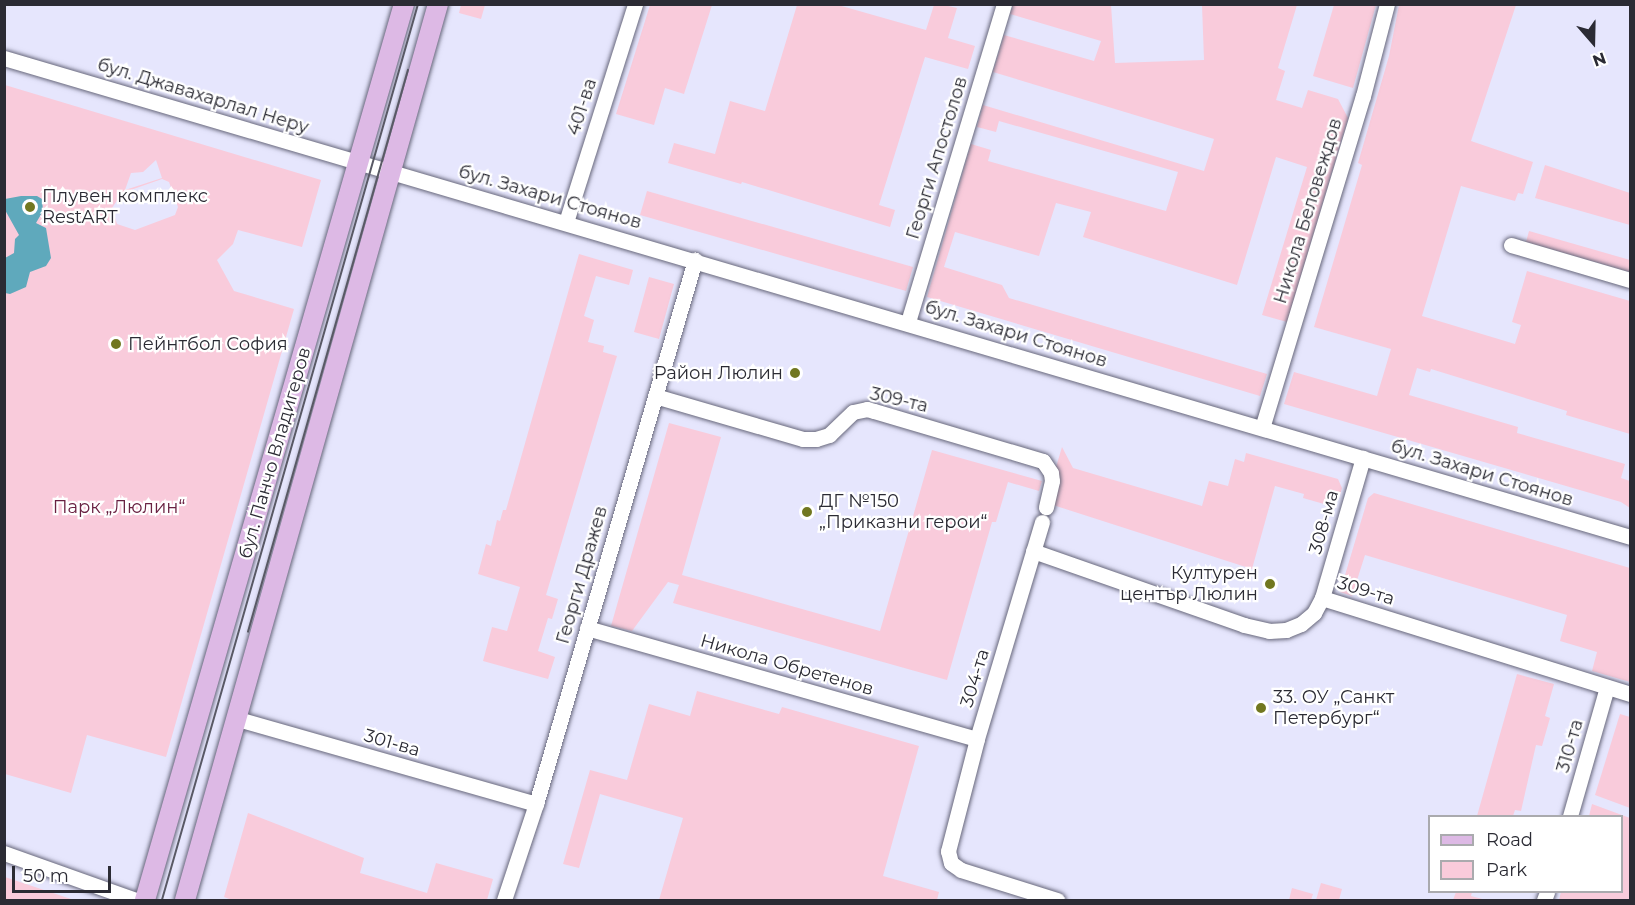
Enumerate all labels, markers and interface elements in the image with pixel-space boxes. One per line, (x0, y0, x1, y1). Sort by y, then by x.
north arrow (1563, 12, 1623, 72)
text: N (1590, 48, 1609, 71)
street label: бул. Джавахарлал Неру (95, 54, 311, 138)
street label: Георги Апостолов (902, 74, 972, 242)
street label: 401-ва (563, 76, 601, 138)
street label: Никола Беловеждов (1269, 116, 1347, 306)
street label: бул. Захари Стоянов (456, 161, 644, 233)
place label: Плувен комплекс RestART (42, 186, 208, 228)
marker: Плувен комплекс RestART (23, 200, 37, 214)
street label: бул. Захари Стоянов (922, 296, 1110, 372)
place label: Пейнтбол София (128, 333, 288, 355)
marker: Пейнтбол София (109, 337, 123, 351)
street label: бул. Панчо Владигеров (234, 345, 316, 561)
place label: Район Люлин (654, 362, 783, 384)
marker: Район Люлин (788, 366, 802, 380)
street label: 309-та (868, 383, 930, 417)
street label: бул. Захари Стоянов (1388, 435, 1576, 511)
street label: 308-ма (1305, 488, 1343, 556)
place label: ДГ №150 „Приказни герои“ (819, 491, 987, 534)
park label: Парк „Люлин“ (53, 496, 185, 518)
street label: Георги Дражев (552, 504, 612, 646)
marker: ДГ №150 „Приказни герои“ (800, 505, 814, 519)
place label: Културен център Люлин (1120, 563, 1258, 606)
street label: 309-та (1335, 572, 1397, 610)
marker: Културен център Люлин (1263, 577, 1277, 591)
street label: Никола Обретенов (698, 630, 876, 700)
street label: 304-та (956, 646, 994, 710)
place label: 33. ОУ „Санкт Петербург“ (1273, 687, 1394, 730)
marker: 33. ОУ „Санкт Петербург“ (1254, 701, 1268, 715)
street label: 310-та (1552, 717, 1588, 775)
street label: 301-ва (362, 725, 422, 761)
legend (1428, 815, 1623, 893)
text: Road (1486, 829, 1533, 851)
scale bar (15, 854, 114, 892)
text: Park (1486, 859, 1527, 881)
text: 50 m (23, 865, 69, 887)

